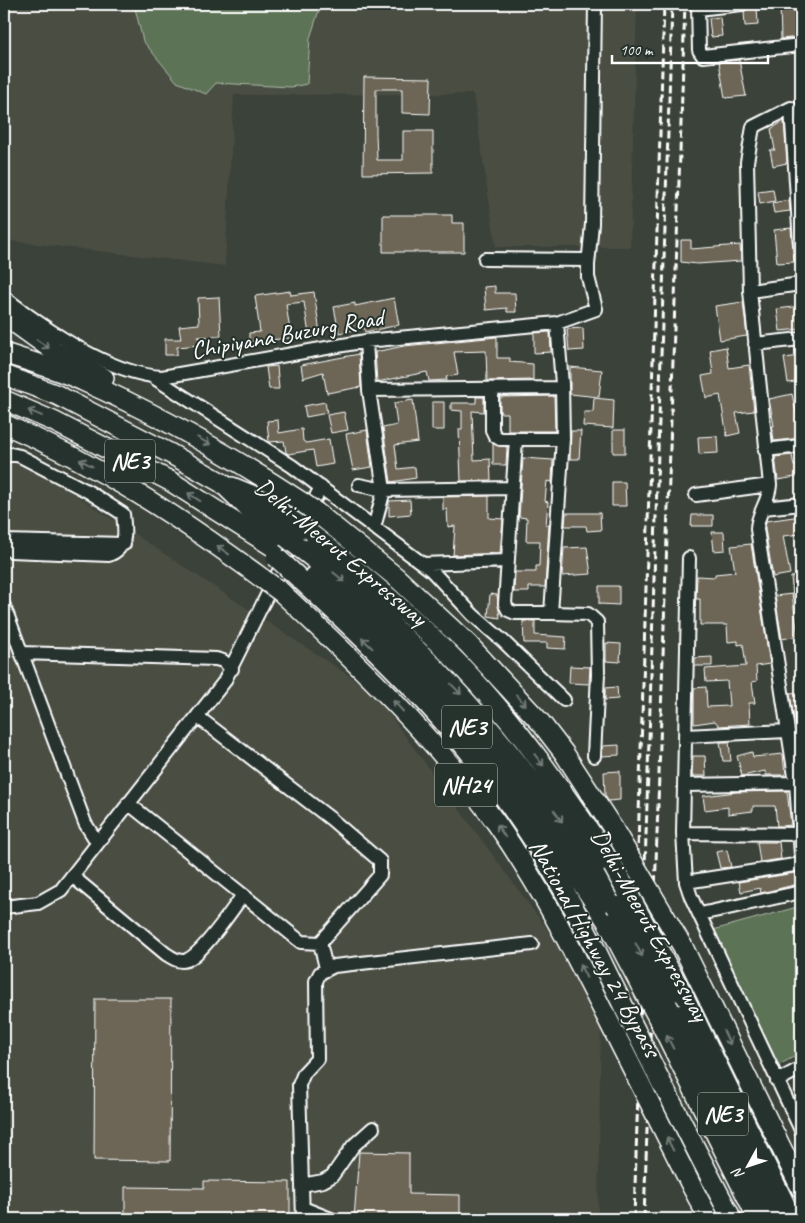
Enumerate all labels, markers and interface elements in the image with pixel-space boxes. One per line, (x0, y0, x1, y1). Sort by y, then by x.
scale bar (612, 32, 769, 64)
text: 100 m (620, 41, 654, 60)
street label: Chipiyana Buzurg Road (189, 301, 390, 367)
one-way arrow (36, 339, 50, 349)
one-way arrow (28, 408, 43, 417)
one-way arrow (196, 436, 211, 446)
road number: NE3 (105, 440, 155, 482)
one-way arrow (79, 458, 94, 467)
street label: Delhi-Meerut Expressway (248, 471, 436, 635)
one-way arrow (187, 492, 201, 502)
one-way arrow (217, 544, 230, 555)
one-way arrow (332, 572, 345, 583)
one-way arrow (361, 637, 373, 649)
one-way arrow (450, 683, 462, 695)
one-way arrow (515, 693, 526, 706)
one-way arrow (392, 699, 403, 712)
road number: NE3 (442, 706, 492, 749)
one-way arrow (534, 753, 544, 767)
road number: NH24 (435, 764, 497, 806)
one-way arrow (553, 809, 563, 823)
street label: Delhi-Meerut Expressway (584, 823, 717, 1029)
one-way arrow (496, 824, 506, 838)
street label: National Highway 24 Bypass (522, 833, 669, 1065)
one-way arrow (634, 942, 644, 957)
one-way arrow (578, 964, 587, 979)
one-way arrow (723, 1030, 732, 1045)
one-way arrow (665, 1035, 674, 1050)
road number: NE3 (698, 1092, 748, 1136)
one-way arrow (665, 1137, 674, 1152)
north arrow (722, 1140, 772, 1190)
text: N (728, 1163, 748, 1183)

